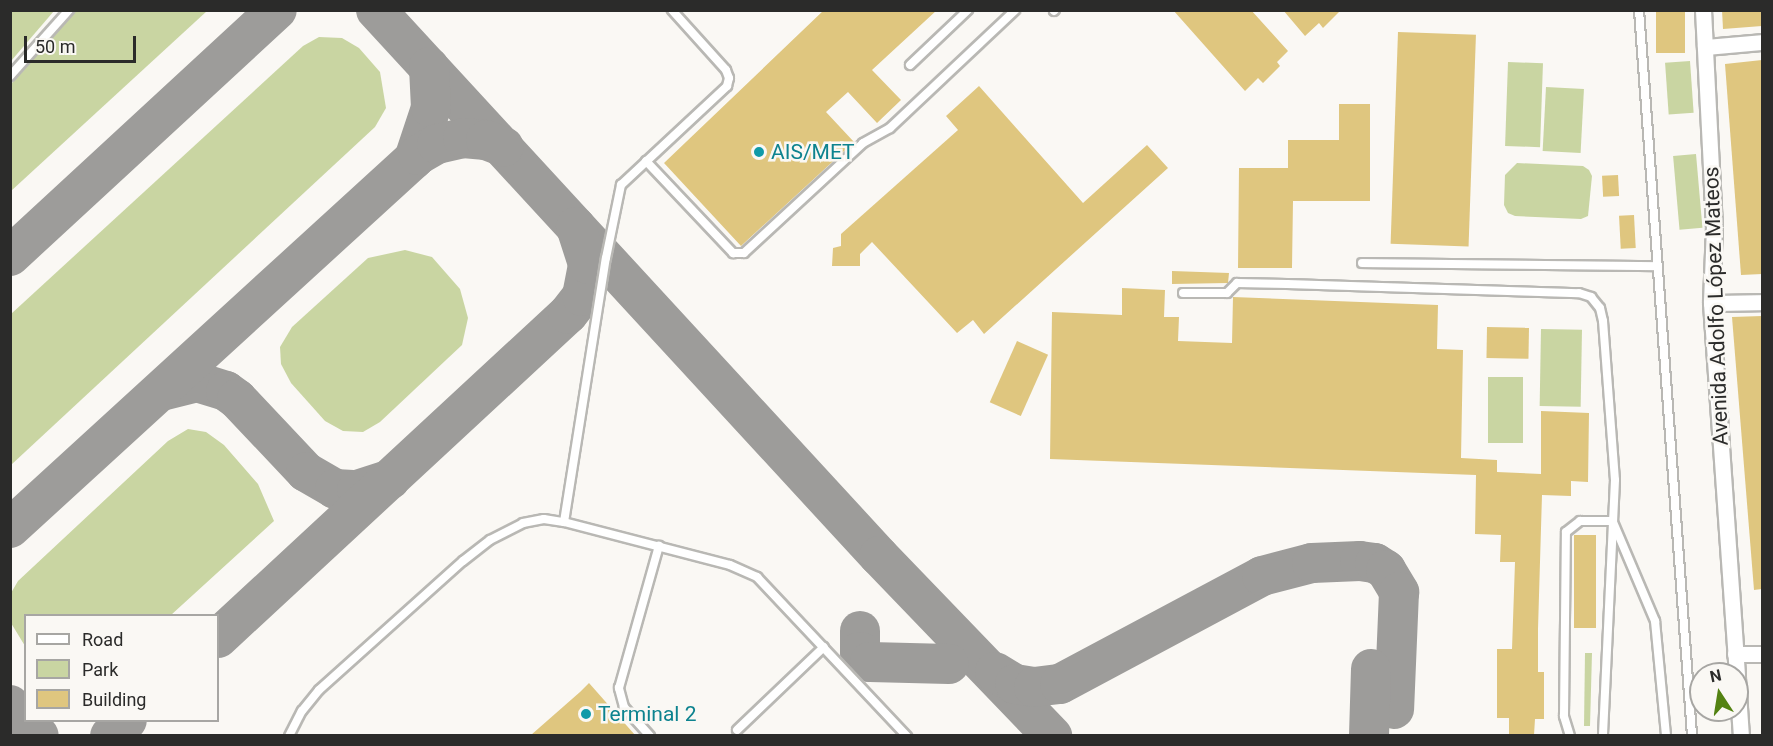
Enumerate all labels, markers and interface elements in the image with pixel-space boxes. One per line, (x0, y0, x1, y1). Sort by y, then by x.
scale bar (27, 24, 140, 62)
text: 50 m (35, 36, 75, 57)
place label: AIS/MET (771, 139, 855, 165)
marker: AIS/MET (752, 145, 766, 159)
street label: Avenida Adolfo López Mateos (1699, 166, 1733, 446)
legend (24, 614, 219, 722)
text: Road (82, 629, 123, 650)
text: Park (82, 659, 118, 680)
north arrow (1689, 662, 1749, 722)
text: N (1708, 665, 1723, 686)
text: Building (82, 689, 146, 710)
place label: Terminal 2 (598, 701, 696, 727)
marker: Terminal 2 (579, 707, 593, 721)

